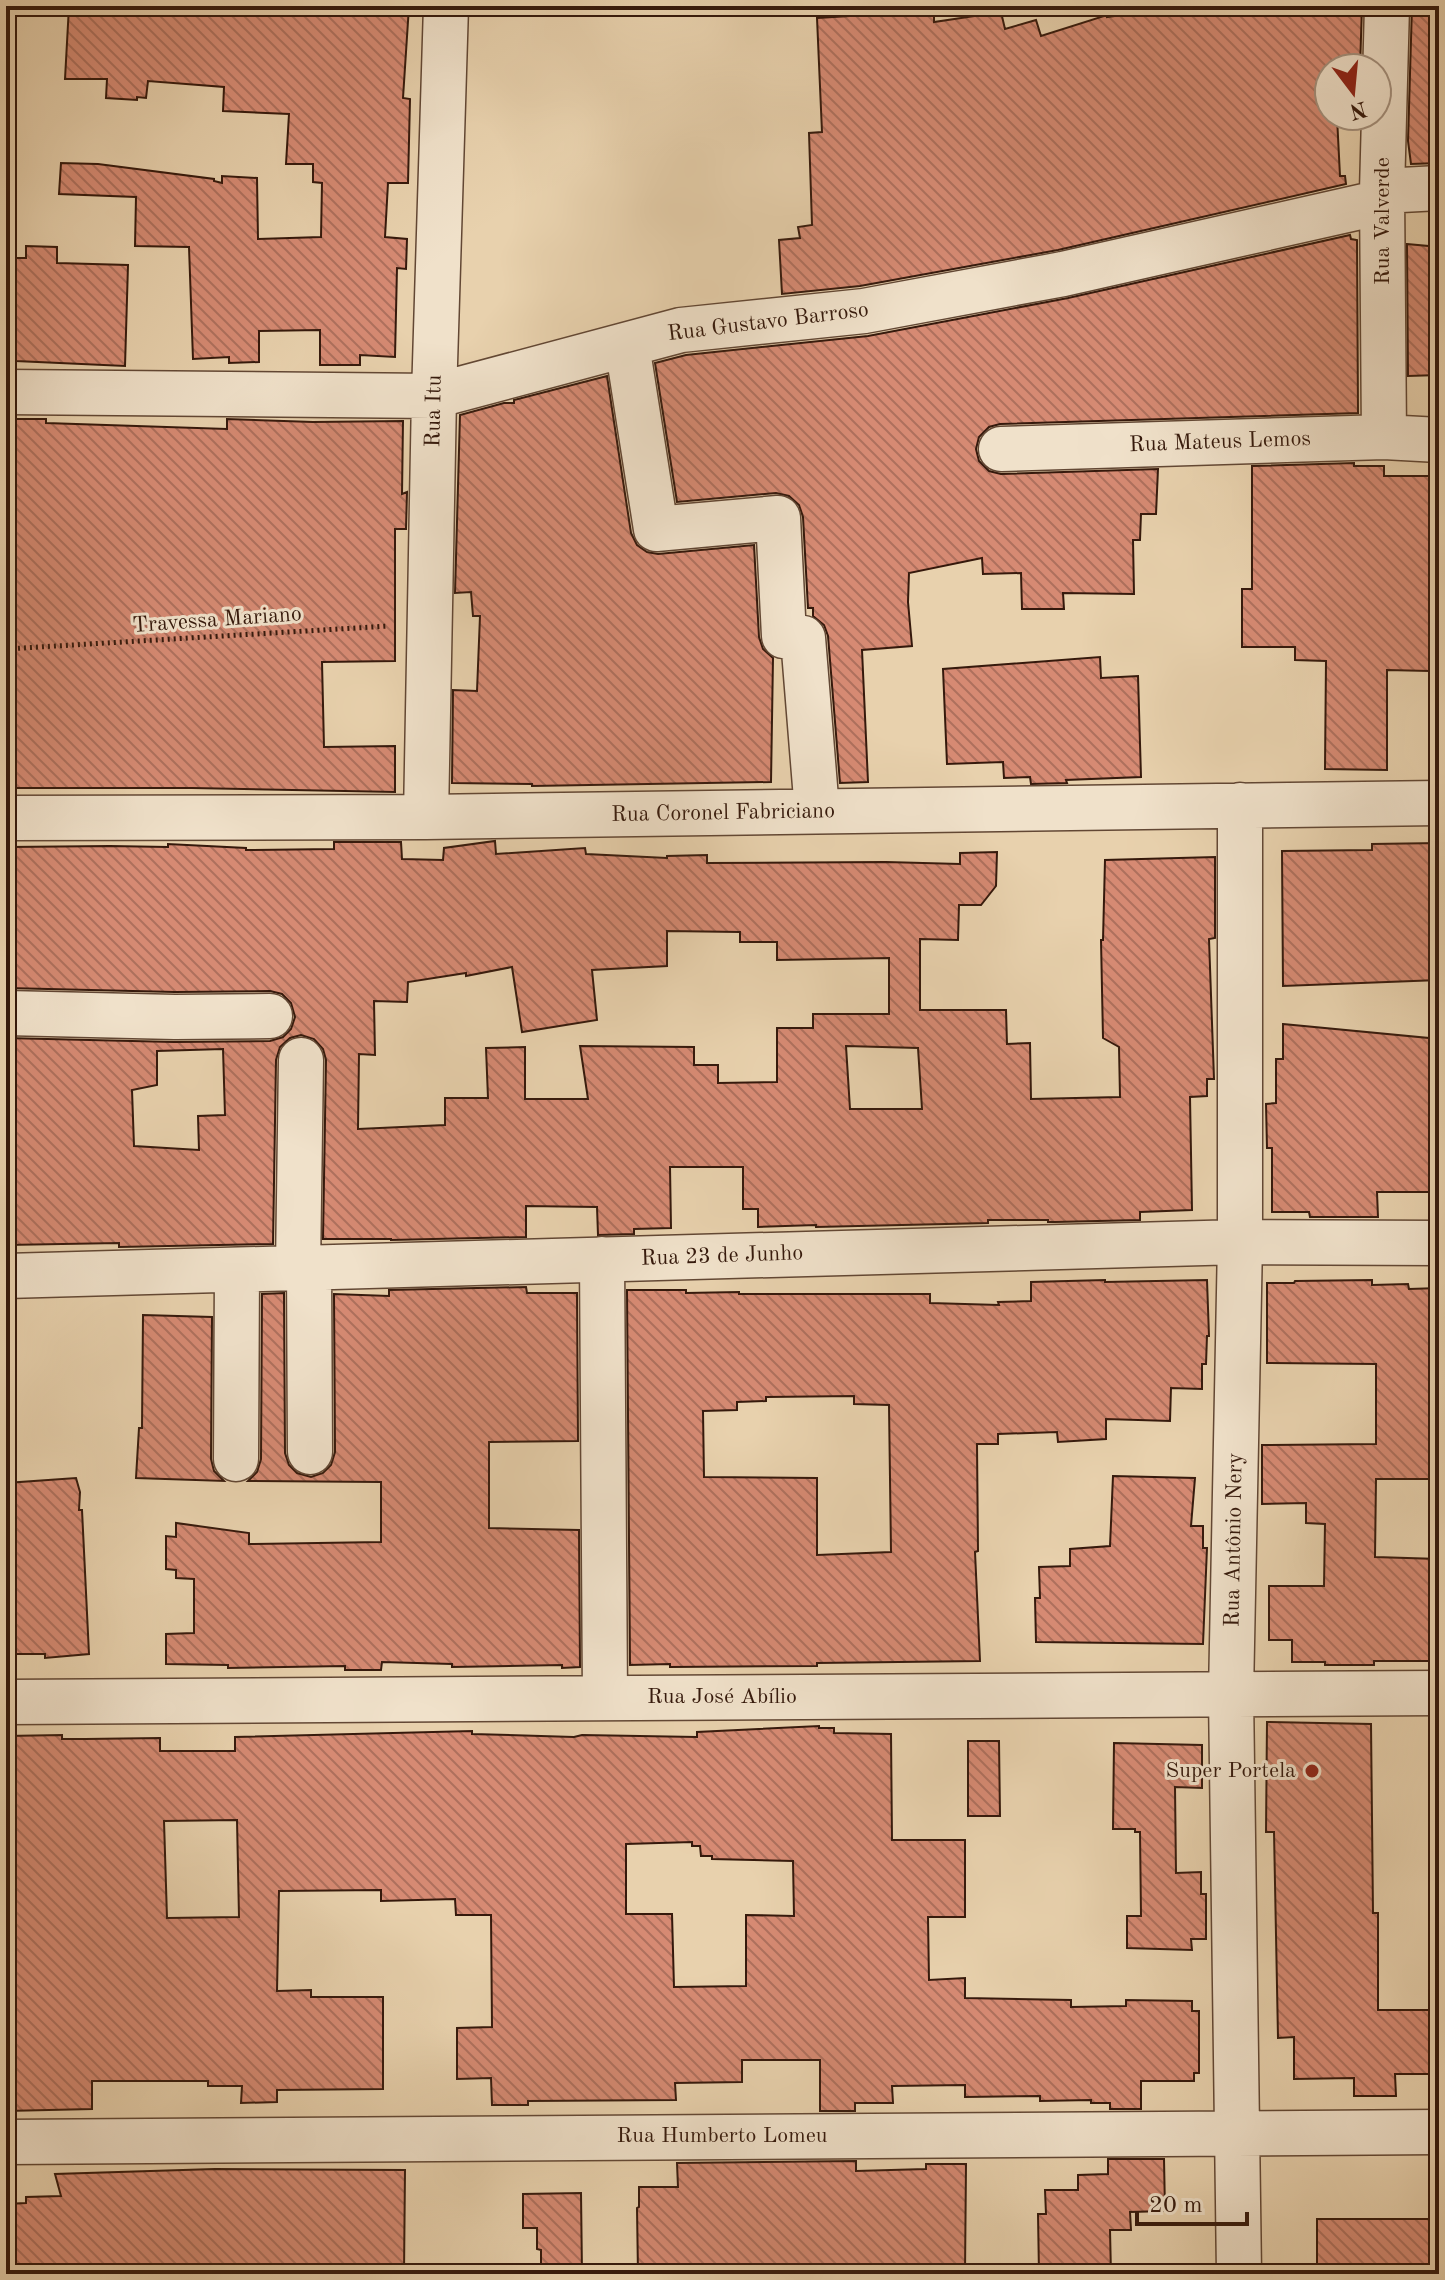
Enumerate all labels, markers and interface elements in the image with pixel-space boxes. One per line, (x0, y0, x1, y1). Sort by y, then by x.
north arrow (1313, 52, 1393, 132)
text: N (1347, 96, 1369, 122)
street label: Rua Valverde (1372, 157, 1394, 285)
street label: Rua Gustavo Barroso (666, 299, 870, 345)
street label: Rua Itu (422, 374, 446, 448)
street label: Rua Mateus Lemos (1129, 428, 1311, 456)
street label: Travessa Mariano (132, 603, 302, 637)
street label: Rua Coronel Fabriciano (611, 800, 835, 826)
street label: Rua 23 de Junho (640, 1242, 804, 1270)
street label: Rua Antônio Nery (1221, 1452, 1247, 1627)
street label: Rua José Abílio (647, 1686, 797, 1708)
place label: Super Portela (1166, 1760, 1296, 1782)
marker: Super Portela (1303, 1762, 1321, 1780)
street label: Rua Humberto Lomeu (616, 2125, 828, 2147)
scale bar (1137, 2176, 1247, 2226)
text: 20 m (1149, 2194, 1203, 2218)

